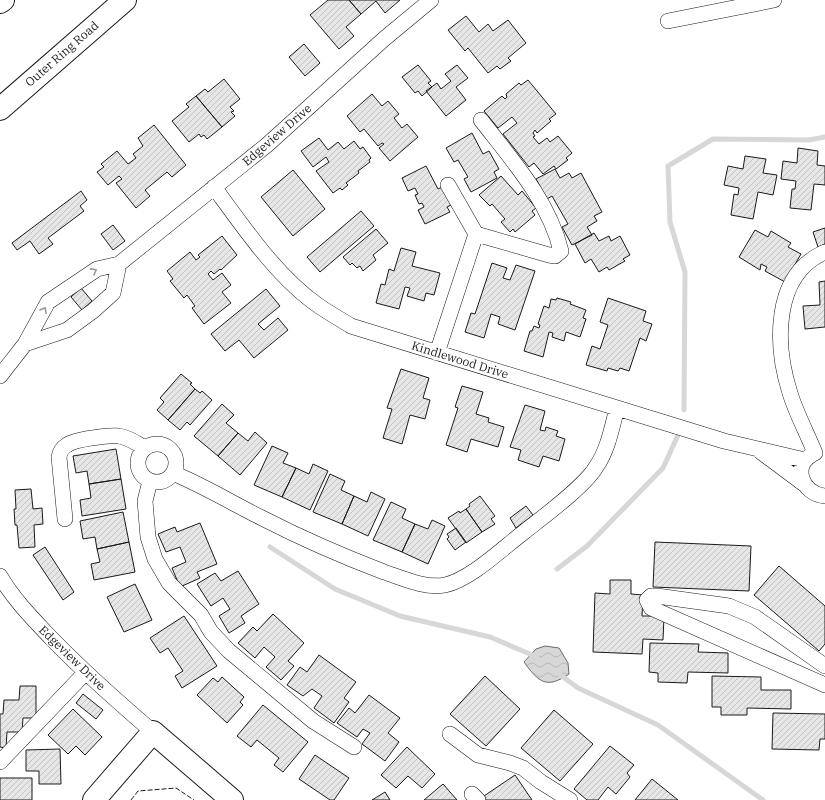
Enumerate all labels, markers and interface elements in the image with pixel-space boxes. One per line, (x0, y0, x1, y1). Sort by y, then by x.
street label: Outer Ring Road (22, 18, 101, 90)
street label: Edgeview Drive (239, 100, 314, 169)
one-way arrow (90, 269, 97, 276)
one-way arrow (39, 307, 46, 315)
street label: Kindlewood Drive (410, 338, 510, 381)
street label: Edgeview Drive (36, 622, 109, 693)

